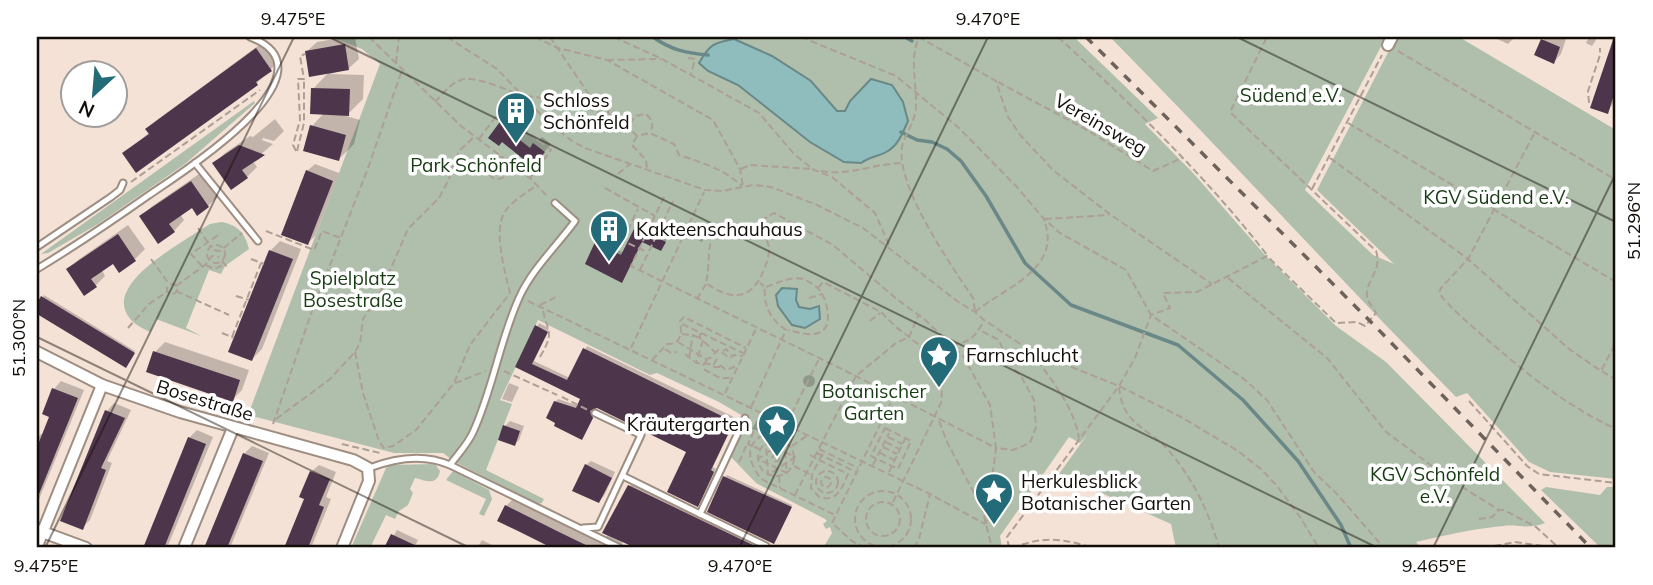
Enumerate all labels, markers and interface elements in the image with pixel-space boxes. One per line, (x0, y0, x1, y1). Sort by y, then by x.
text: 9.475°E (261, 7, 325, 30)
text: 9.470°E (956, 7, 1020, 30)
north arrow (60, 60, 130, 130)
park label: Südend e.V. (1240, 83, 1342, 107)
place label: Schloss Schönfeld (543, 88, 630, 134)
street label: Vereinsweg (1051, 88, 1151, 160)
building icon: Schloss Schönfeld (495, 90, 537, 145)
text: N (75, 95, 98, 123)
park label: Park Schönfeld (410, 153, 542, 177)
text: 51.296°N (1622, 182, 1645, 260)
park label: KGV Südend e.V. (1423, 185, 1569, 209)
building icon: Kakteenschauhaus (588, 208, 630, 263)
place label: Kakteenschauhaus (636, 217, 803, 241)
park label: Spielplatz Bosestraße (303, 266, 403, 312)
text: 51.300°N (7, 299, 30, 377)
place icon: Farnschlucht (918, 334, 960, 389)
place label: Farnschlucht (966, 343, 1079, 367)
street label: Bosestraße (154, 374, 256, 426)
park label: Botanischer Garten (822, 379, 926, 425)
place icon: Kräutergarten (756, 403, 798, 458)
place label: Kräutergarten (627, 412, 750, 436)
park label: KGV Schönfeld e.V. (1370, 462, 1500, 508)
place label: Herkulesblick Botanischer Garten (1021, 469, 1191, 515)
place icon: Herkulesblick Botanischer Garten (973, 471, 1015, 526)
text: 9.475°E (14, 554, 78, 577)
text: 9.470°E (708, 554, 772, 577)
text: 9.465°E (1402, 554, 1466, 577)

